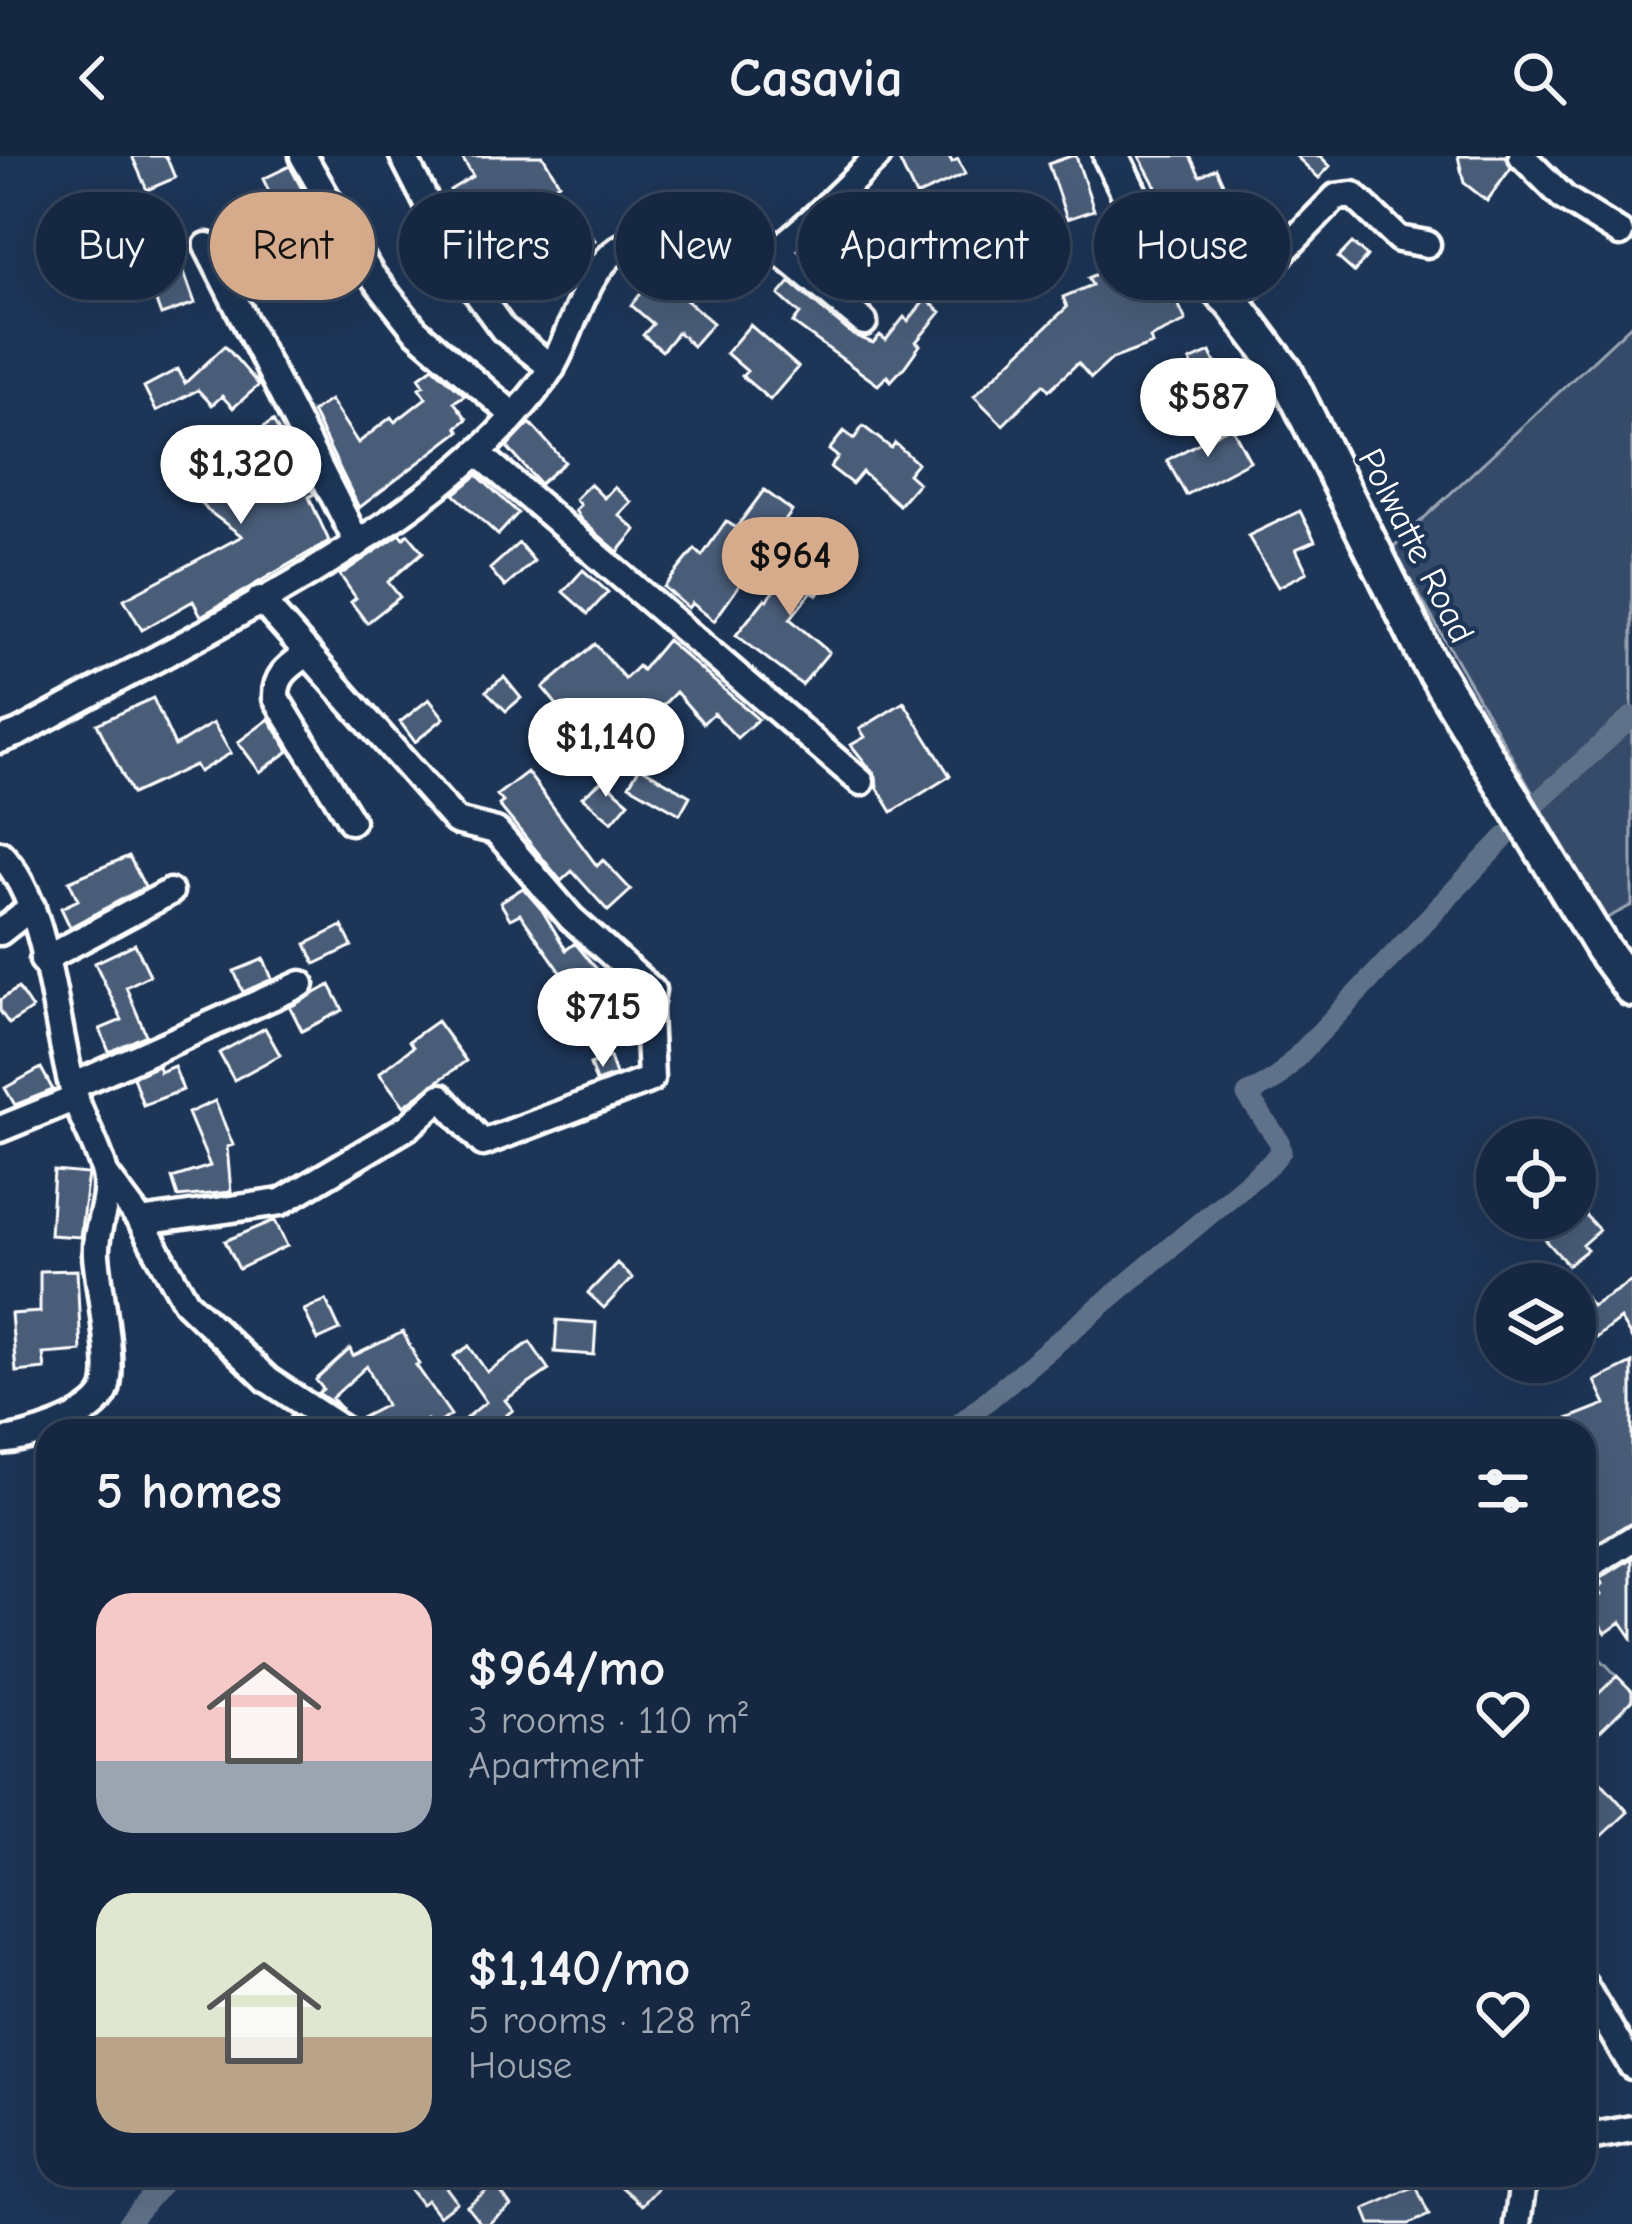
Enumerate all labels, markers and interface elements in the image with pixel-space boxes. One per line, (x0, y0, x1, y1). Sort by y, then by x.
icon: back (60, 45, 126, 111)
icon: search (1506, 45, 1572, 111)
text: Casavia (729, 47, 903, 110)
chip: Buy (36, 192, 186, 300)
chip: Rent (210, 192, 375, 300)
chip: Filters (399, 192, 592, 300)
chip: New (616, 192, 774, 300)
chip: Apartment (798, 192, 1070, 300)
chip: House (1094, 192, 1290, 300)
pin: $587 (1137, 358, 1279, 460)
text: $587 (1167, 374, 1249, 419)
pin: $1,320 (143, 425, 339, 527)
text: $1,320 (187, 441, 295, 486)
street label: Polwatte Road (1350, 442, 1482, 650)
pin: $964 (719, 517, 861, 619)
text: $964 (749, 533, 831, 578)
pin: $1,140 (508, 698, 704, 800)
text: $1,140 (555, 714, 657, 759)
pin: $715 (532, 968, 674, 1070)
text: $715 (564, 984, 642, 1029)
map controls (1476, 1119, 1596, 1383)
button: locate (1476, 1119, 1596, 1239)
button: layers (1476, 1263, 1596, 1383)
icon: filters (1470, 1458, 1536, 1524)
text: 5 homes (96, 1462, 282, 1521)
text: $964/mo (468, 1639, 665, 1698)
icon: home (192, 1641, 336, 1785)
icon: heart (1470, 1680, 1536, 1746)
text: 3 rooms · 110 m² (468, 1698, 748, 1743)
text: Apartment (468, 1743, 643, 1788)
text: $1,140/mo (468, 1939, 690, 1998)
icon: home (192, 1941, 336, 2085)
icon: heart (1470, 1980, 1536, 2046)
text: 5 rooms · 128 m² (468, 1998, 751, 2043)
text: House (468, 2043, 572, 2088)

